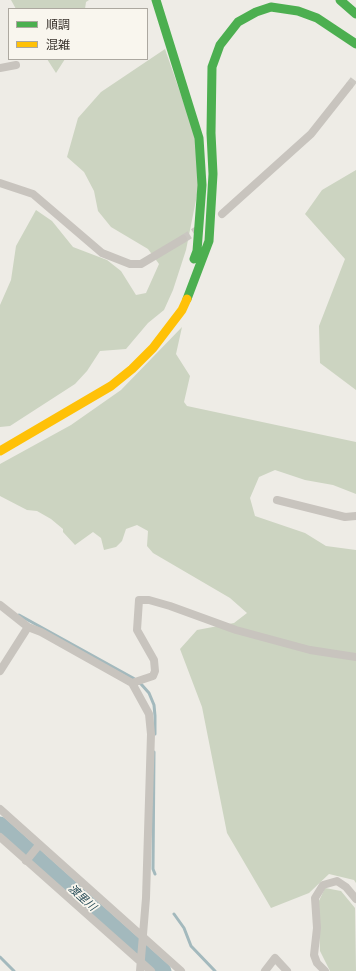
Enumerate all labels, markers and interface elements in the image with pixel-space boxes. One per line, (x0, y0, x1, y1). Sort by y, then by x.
legend (8, 8, 148, 60)
text: 順調 (46, 16, 70, 33)
text: 混雑 (46, 36, 70, 53)
water label: 渡里川 (65, 882, 99, 914)

